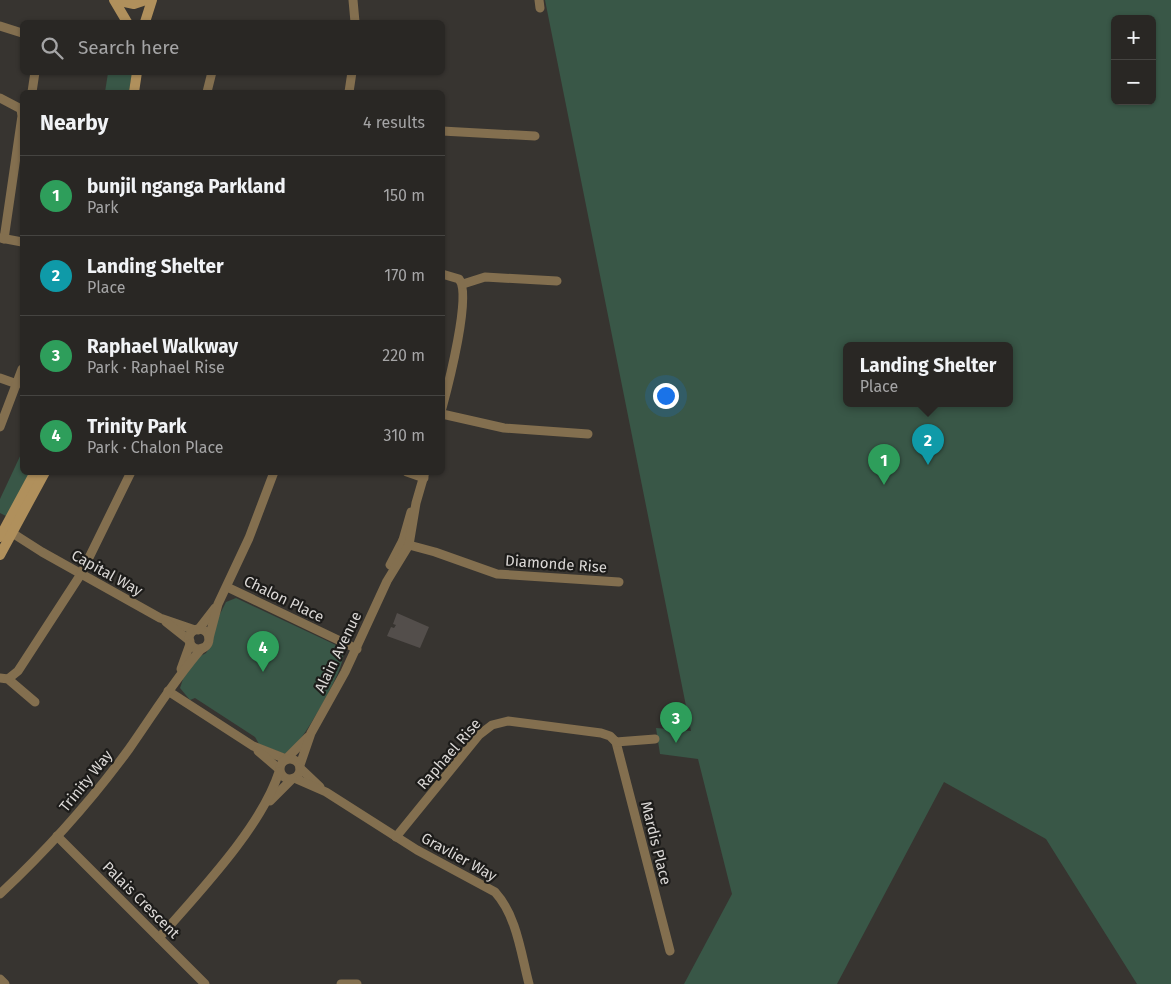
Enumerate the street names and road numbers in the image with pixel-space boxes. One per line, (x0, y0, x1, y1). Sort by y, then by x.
street label: Capital Way (68, 546, 146, 600)
street label: Diamonde Rise (504, 551, 608, 577)
street label: Chalon Place (241, 572, 327, 626)
street label: Alain Avenue (311, 609, 365, 695)
street label: Raphael Rise (413, 715, 485, 793)
street label: Trinity Way (56, 746, 117, 816)
street label: Mardis Place (637, 799, 675, 887)
street label: Gravlier Way (418, 829, 501, 885)
street label: Palais Crescent (99, 858, 184, 943)

